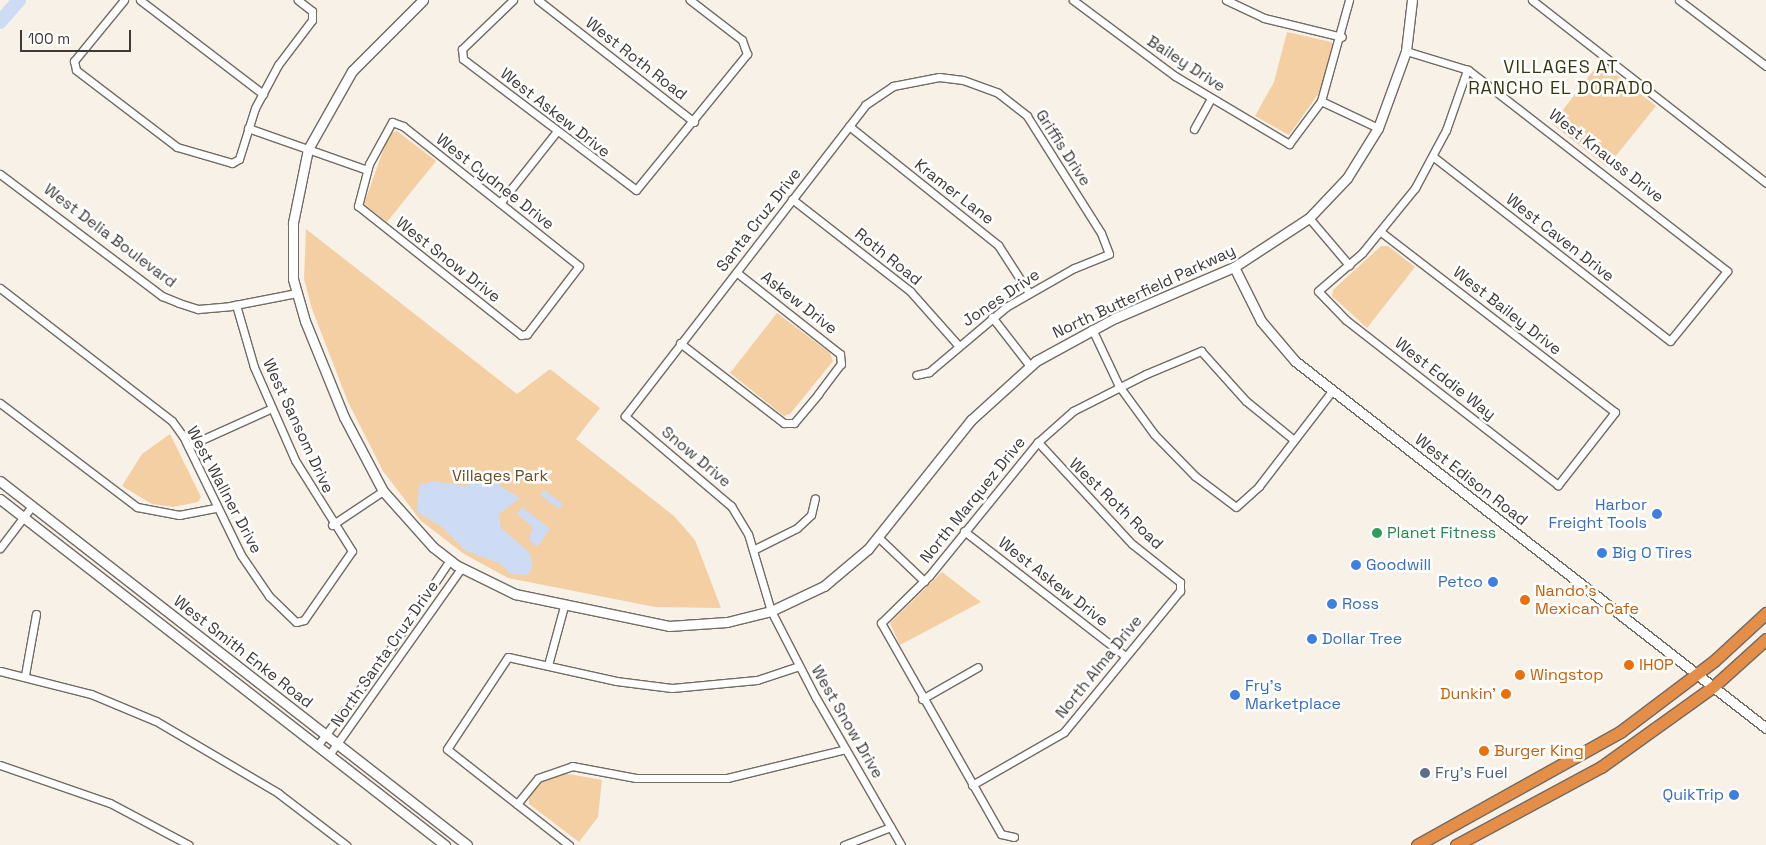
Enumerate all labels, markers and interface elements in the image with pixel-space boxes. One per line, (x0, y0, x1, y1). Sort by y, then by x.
street label: West Roth Road (582, 14, 690, 104)
scale bar (22, 20, 134, 52)
text: 100 m (28, 29, 70, 48)
street label: Bailey Drive (1143, 32, 1229, 96)
district label: VILLAGES AT RANCHO EL DORADO (1466, 57, 1656, 100)
street label: West Askew Drive (496, 64, 614, 162)
street label: West Knauss Drive (1545, 105, 1667, 207)
street label: Griffis Drive (1031, 106, 1095, 190)
street label: West Cydnee Drive (432, 130, 558, 234)
street label: Kramer Lane (911, 155, 997, 229)
street label: Santa Cruz Drive (713, 164, 805, 276)
street label: West Delia Boulevard (40, 180, 180, 292)
street label: West Caven Drive (1502, 190, 1618, 286)
street label: West Snow Drive (392, 213, 504, 307)
street label: Roth Road (851, 224, 925, 290)
street label: North Butterfield Parkway (1050, 241, 1238, 343)
street label: West Bailey Drive (1449, 263, 1565, 359)
street label: Jones Drive (959, 265, 1043, 331)
street label: Askew Drive (757, 267, 841, 339)
street label: West Eddie Way (1391, 334, 1499, 424)
street label: West Sansom Drive (258, 356, 338, 496)
street label: Snow Drive (657, 422, 735, 492)
street label: West Wallner Drive (182, 423, 266, 557)
street label: West Edison Road (1411, 430, 1531, 530)
street label: North Marquez Drive (916, 433, 1030, 567)
street label: West Roth Road (1065, 454, 1167, 554)
park label: Villages Park (452, 466, 548, 486)
place label: Harbor Freight Tools (1548, 495, 1647, 533)
marker: Harbor Freight Tools (1651, 508, 1663, 520)
place label: Planet Fitness (1387, 523, 1496, 543)
marker: Planet Fitness (1371, 527, 1383, 539)
street label: West Askew Drive (994, 533, 1112, 631)
place label: Big O Tires (1612, 543, 1693, 563)
marker: Big O Tires (1596, 547, 1608, 559)
place label: Goodwill (1366, 555, 1431, 575)
marker: Goodwill (1350, 559, 1362, 571)
place label: Petco (1438, 572, 1483, 592)
marker: Petco (1487, 576, 1499, 588)
street label: North Santa Cruz Drive (327, 577, 443, 731)
place label: Nando's Mexican Cafe (1535, 581, 1639, 619)
street label: West Smith Enke Road (169, 592, 317, 712)
place label: Ross (1342, 594, 1379, 614)
marker: Nando's Mexican Cafe (1519, 594, 1531, 606)
marker: Ross (1326, 598, 1338, 610)
street label: North Alma Drive (1052, 612, 1146, 722)
place label: Dollar Tree (1322, 629, 1403, 649)
marker: Dollar Tree (1306, 633, 1318, 645)
place label: IHOP (1639, 655, 1674, 675)
marker: IHOP (1623, 659, 1635, 671)
street label: West Snow Drive (807, 662, 887, 782)
place label: Wingstop (1530, 665, 1604, 685)
marker: Wingstop (1514, 669, 1526, 681)
place label: Fry's Marketplace (1245, 676, 1341, 714)
place label: Dunkin' (1440, 684, 1496, 704)
marker: Dunkin' (1500, 688, 1512, 700)
marker: Fry's Marketplace (1229, 689, 1241, 701)
place label: Burger King (1494, 741, 1584, 761)
marker: Burger King (1478, 745, 1490, 757)
place label: Fry's Fuel (1435, 763, 1508, 783)
marker: Fry's Fuel (1419, 767, 1431, 779)
place label: QuikTrip (1663, 785, 1724, 805)
marker: QuikTrip (1728, 789, 1740, 801)

